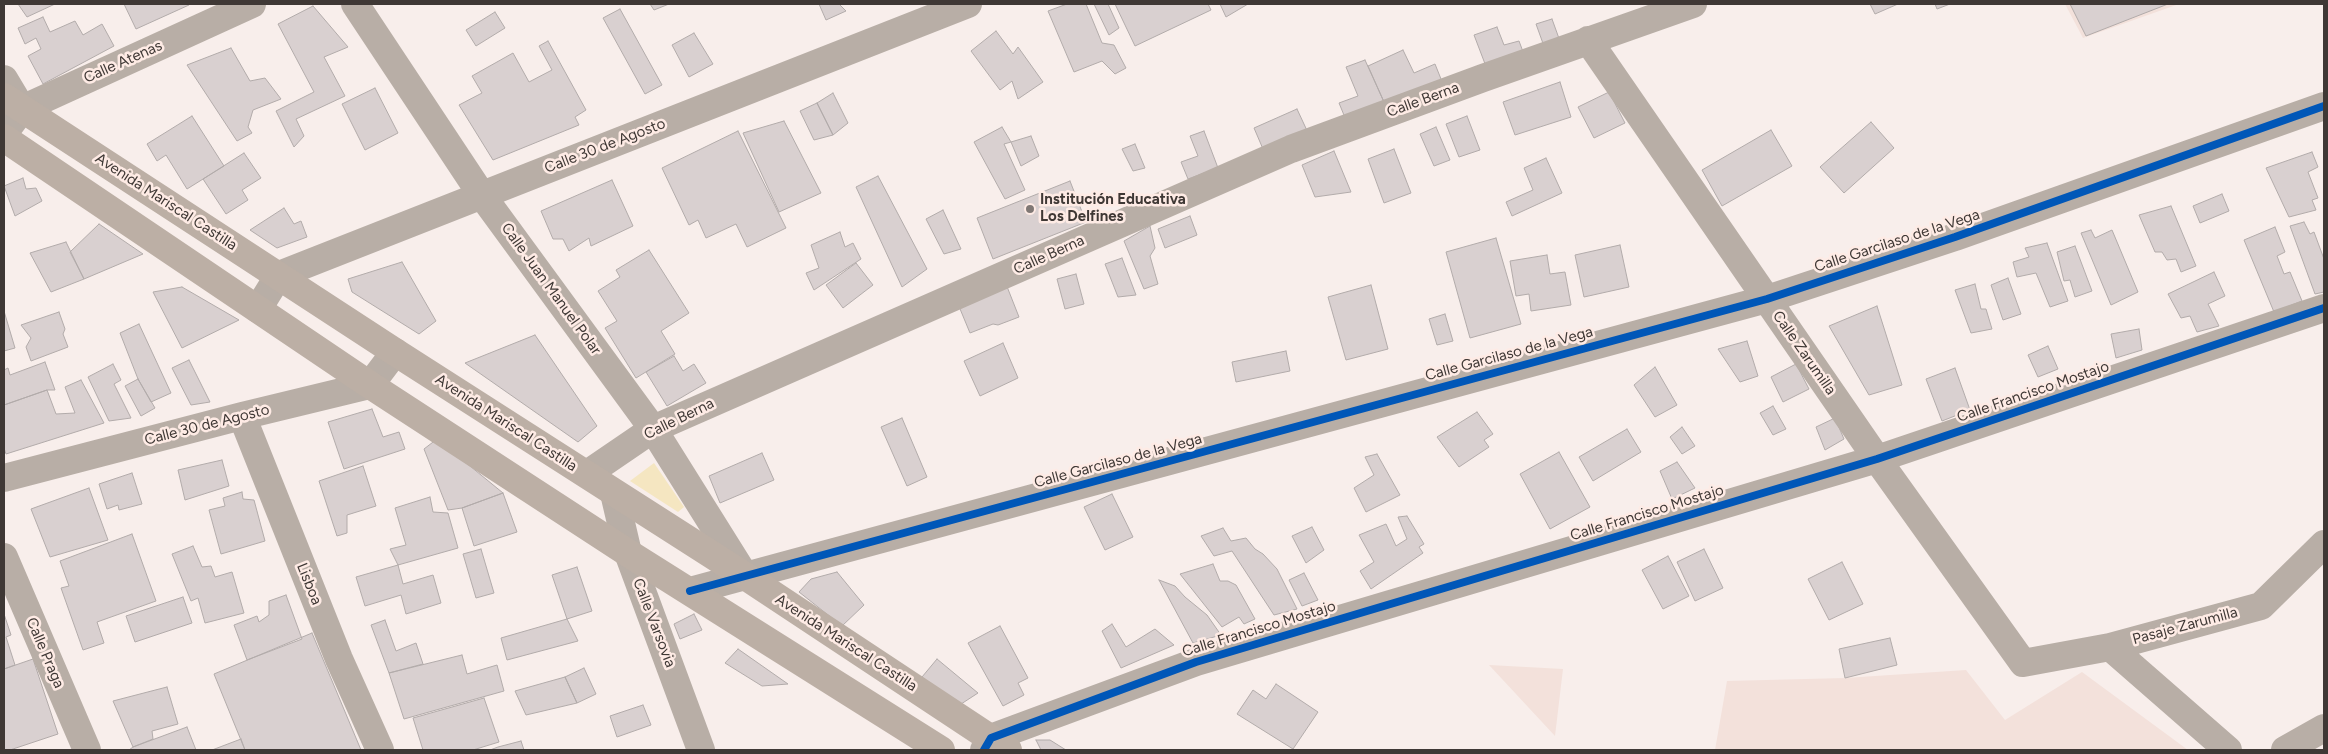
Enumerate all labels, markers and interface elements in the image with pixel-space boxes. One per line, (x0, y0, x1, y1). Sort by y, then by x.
street label: Calle Atenas (81, 37, 165, 87)
street label: Calle Berna (1384, 79, 1462, 121)
street label: Calle 30 de Agosto (542, 115, 668, 177)
street label: Avenida Mariscal Castilla (92, 149, 240, 255)
place label: Institución Educativa Los Delfines (1040, 191, 1186, 226)
marker: Institución Educativa Los Delfines (1024, 203, 1036, 215)
street label: Calle Garcilaso de la Vega (1812, 206, 1982, 276)
street label: Calle Juan Manuel Polar (497, 220, 605, 358)
street label: Calle Berna (1011, 231, 1087, 279)
street label: Calle Zarumilla (1768, 308, 1840, 398)
street label: Calle Garcilaso de la Vega (1423, 323, 1595, 385)
street label: Calle Francisco Mostajo (1955, 358, 2111, 426)
street label: Avenida Mariscal Castilla (432, 370, 580, 476)
street label: Calle Berna (641, 394, 717, 444)
street label: Calle 30 de Agosto (143, 401, 271, 449)
street label: Calle Garcilaso de la Vega (1032, 430, 1204, 492)
street label: Calle Francisco Mostajo (1568, 481, 1726, 545)
street label: Lisboa (293, 561, 325, 607)
street label: Calle Varsovia (629, 576, 679, 670)
street label: Avenida Mariscal Castilla (772, 590, 920, 696)
street label: Calle Francisco Mostajo (1180, 597, 1338, 661)
street label: Pasaje Zarumilla (2131, 603, 2239, 649)
street label: Calle Praga (22, 615, 68, 691)

